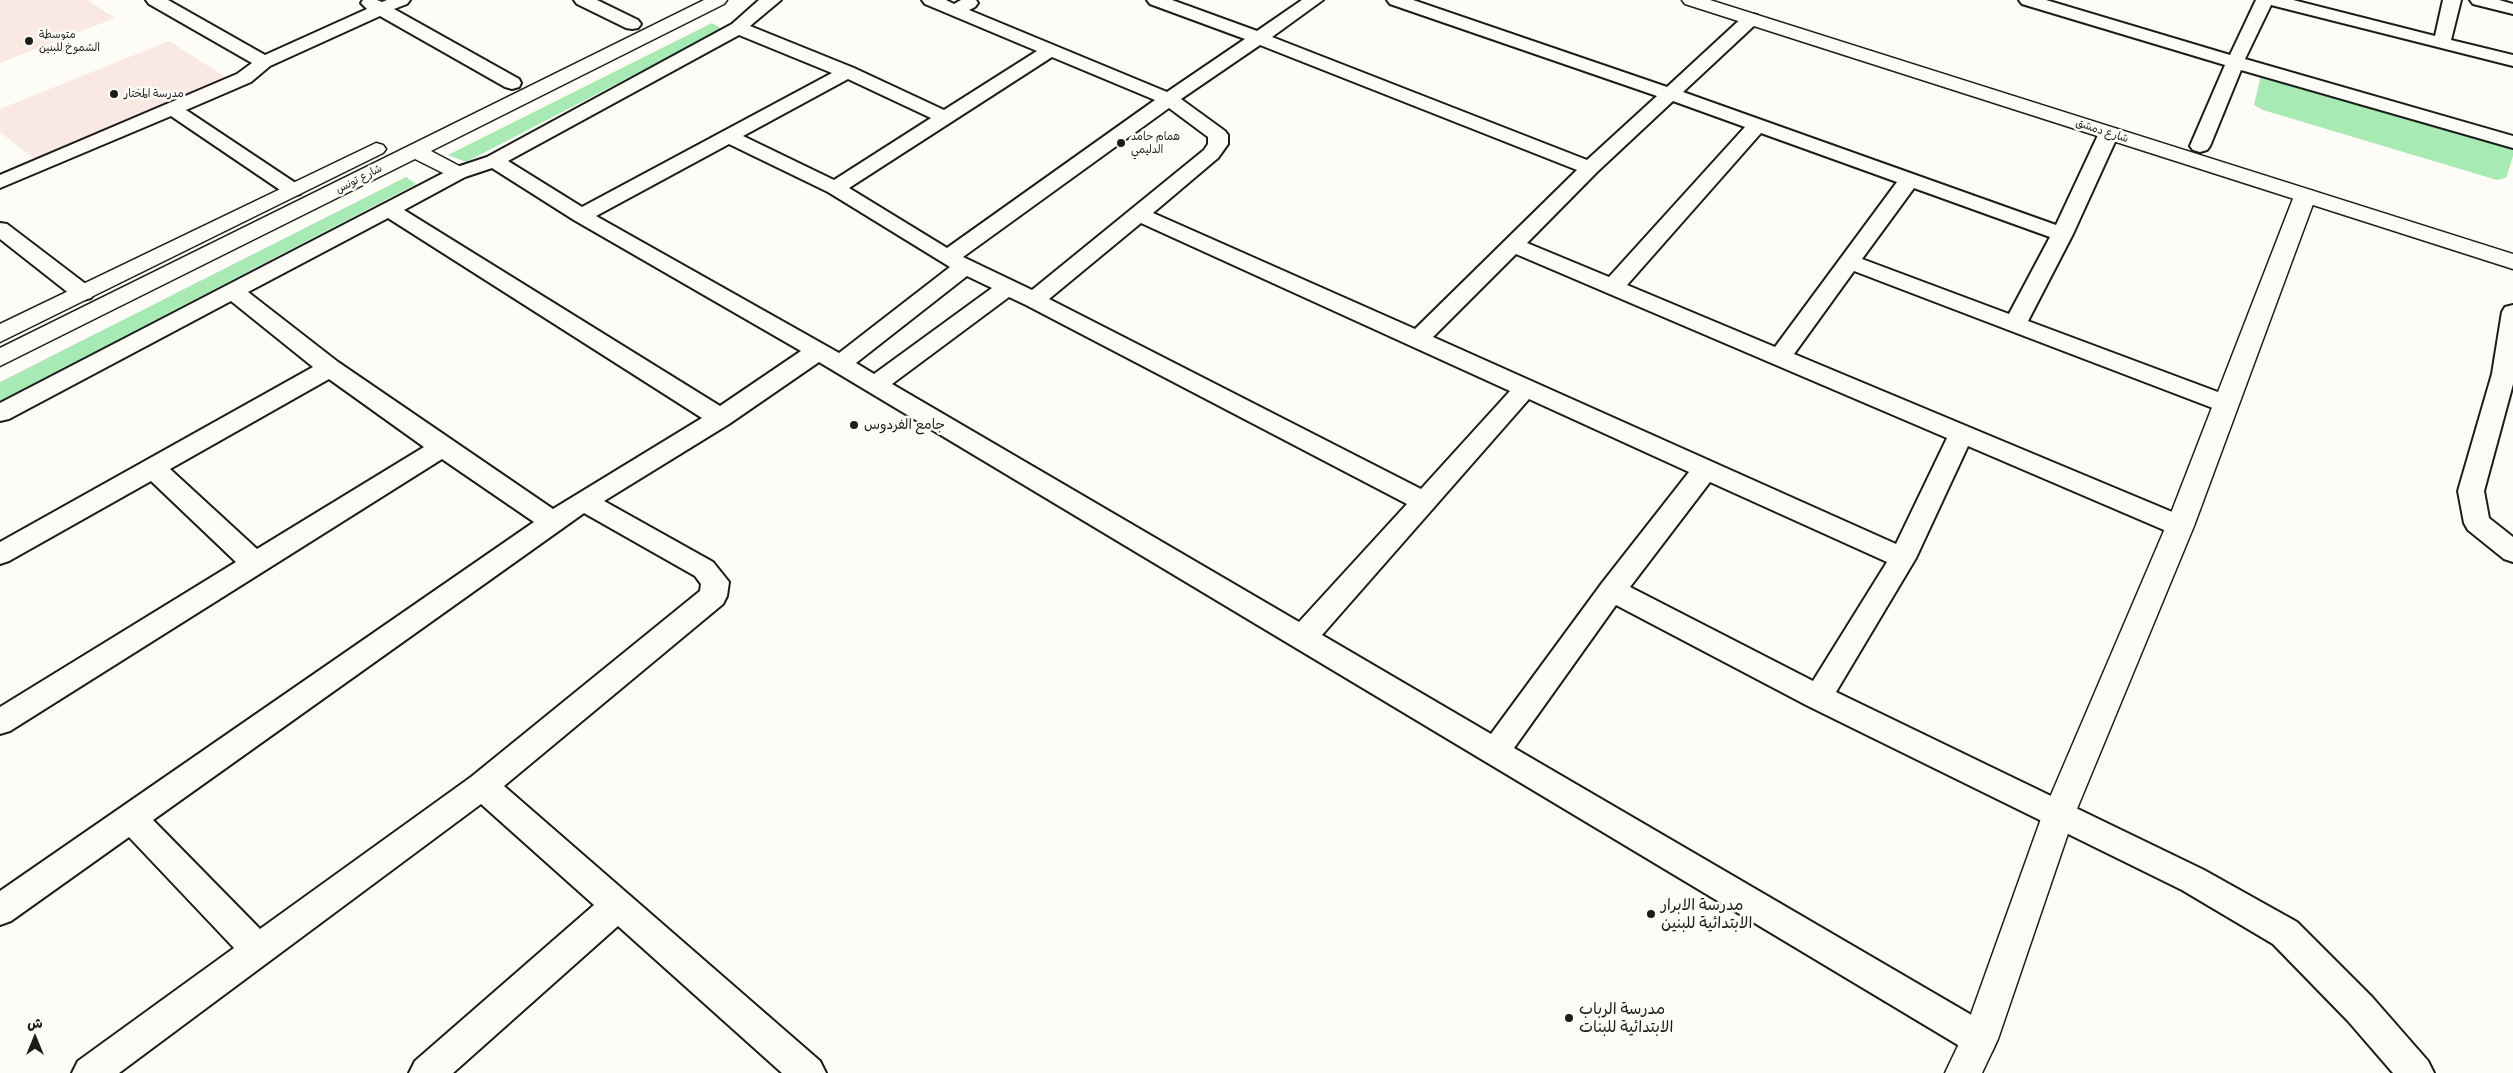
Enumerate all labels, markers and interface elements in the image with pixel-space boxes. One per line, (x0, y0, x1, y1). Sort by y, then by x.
place label: متوسطة الشموخ للبنين (39, 28, 100, 54)
marker: متوسطة الشموخ للبنين (23, 35, 35, 47)
place label: مدرسة المختار (124, 87, 184, 101)
marker: مدرسة المختار (108, 88, 120, 100)
street label: شارع دمشق (2074, 116, 2130, 146)
place label: همام حامد الدليمي (1131, 130, 1180, 156)
marker: همام حامد الدليمي (1115, 137, 1127, 149)
street label: شارع تونس (334, 162, 384, 196)
place label: جامع الفردوس (864, 417, 945, 433)
marker: جامع الفردوس (848, 419, 860, 431)
place label: مدرسة الابرار الابتدائية للبنين (1661, 895, 1752, 933)
marker: مدرسة الابرار الابتدائية للبنين (1645, 908, 1657, 920)
place label: مدرسة الرباب الابتدائية للبنات (1579, 999, 1673, 1037)
marker: مدرسة الرباب الابتدائية للبنات (1563, 1012, 1575, 1024)
north arrow (10, 1013, 60, 1063)
text: ش (27, 1014, 43, 1032)

